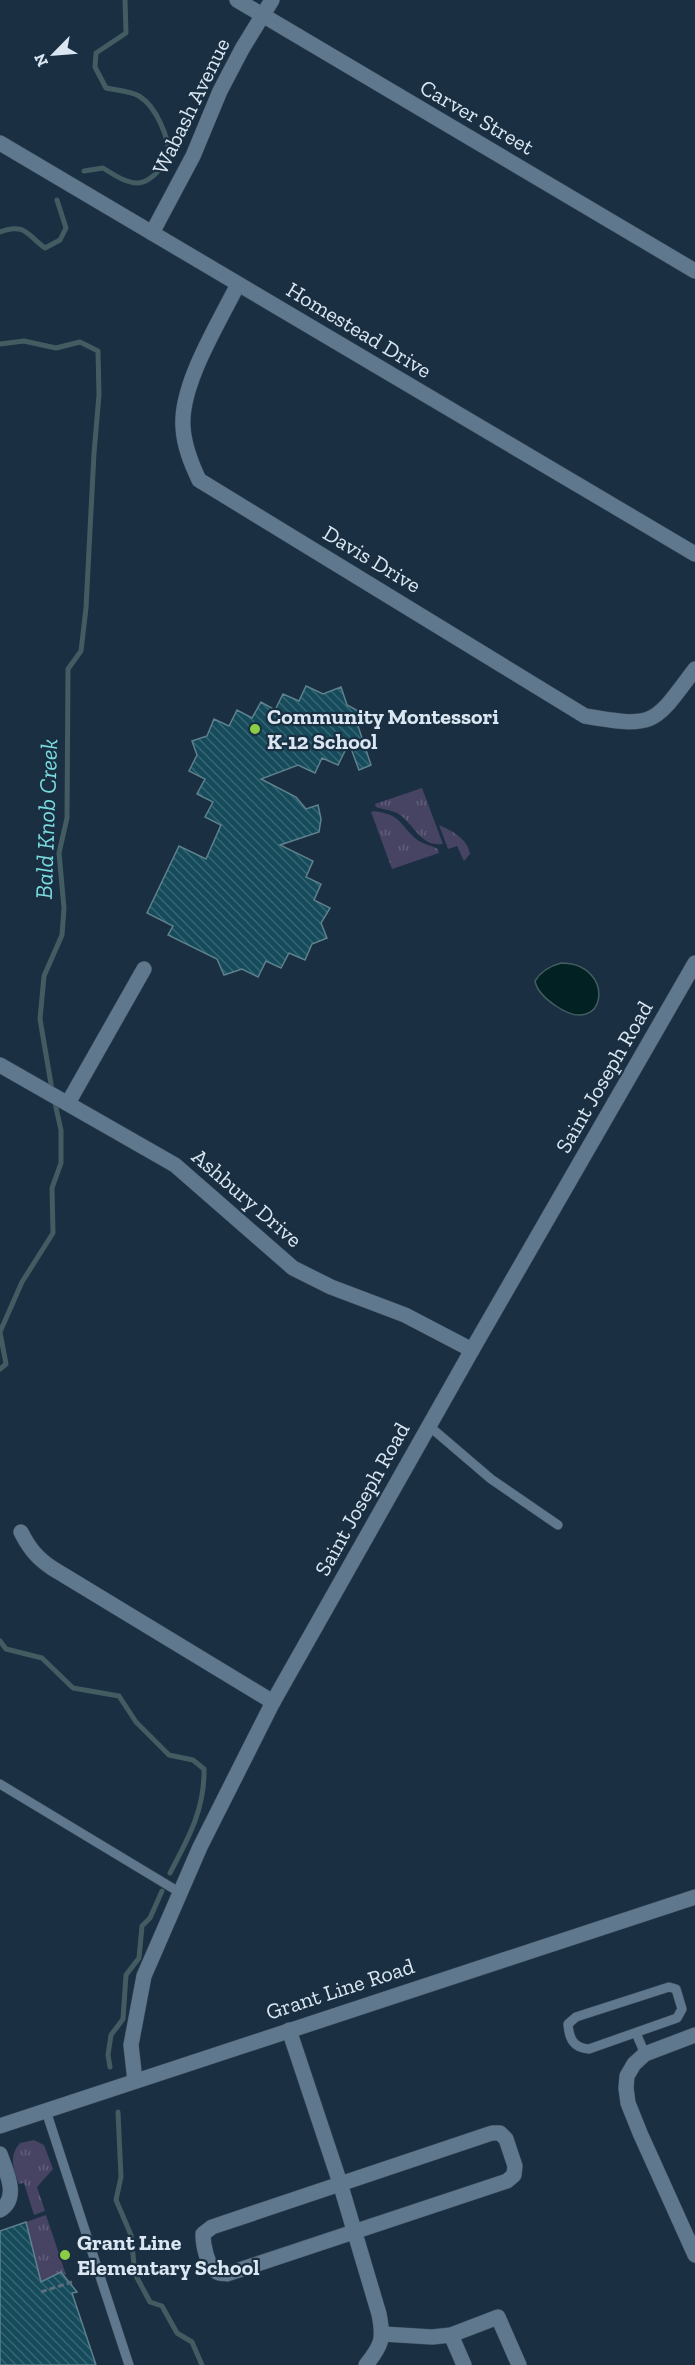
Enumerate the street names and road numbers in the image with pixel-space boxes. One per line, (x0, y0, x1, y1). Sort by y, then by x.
street label: Wabash Avenue (146, 33, 236, 179)
street label: Carver Street (415, 74, 540, 161)
street label: Homestead Drive (282, 276, 436, 384)
street label: Davis Drive (318, 519, 426, 599)
street label: Saint Joseph Road (550, 996, 658, 1158)
street label: Ashbury Drive (186, 1143, 308, 1253)
street label: Saint Joseph Road (309, 1418, 415, 1580)
street label: Grant Line Road (262, 1952, 418, 2026)

